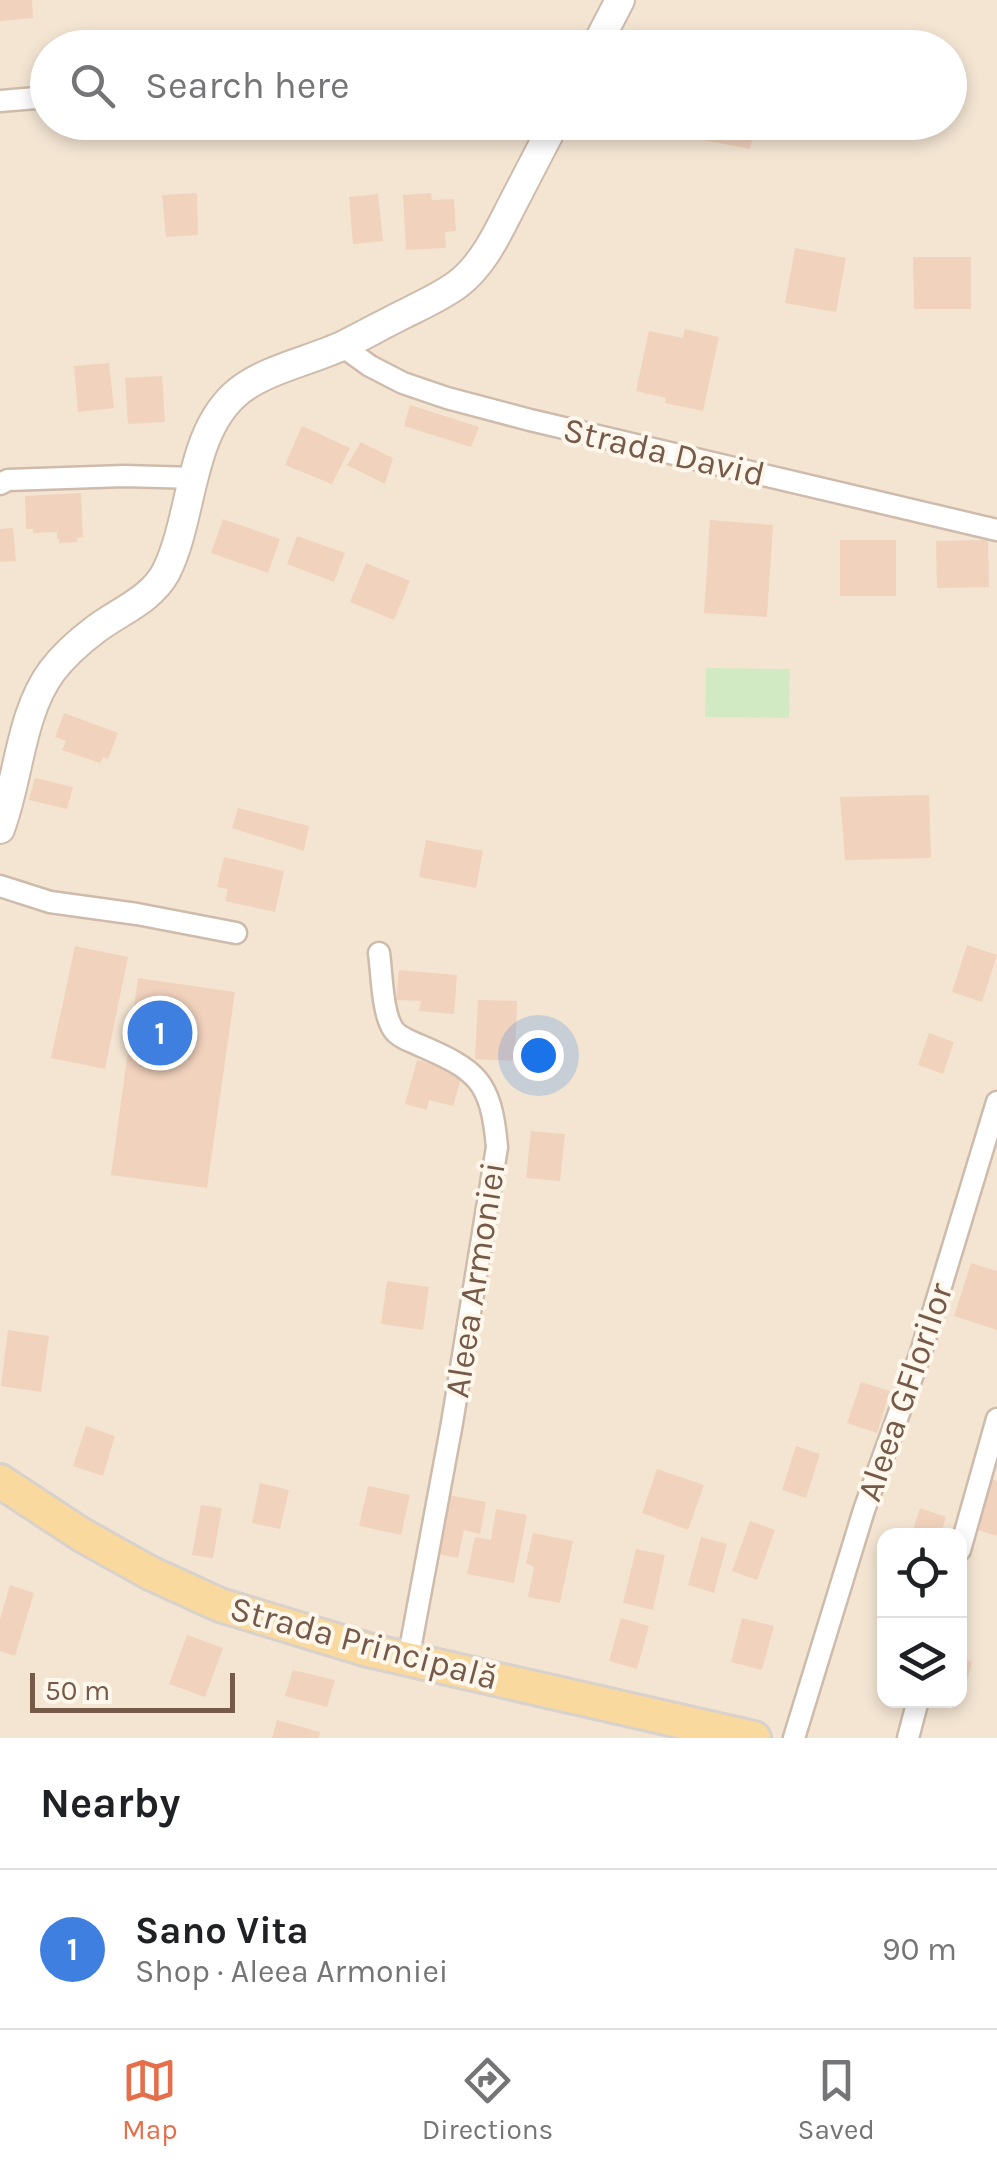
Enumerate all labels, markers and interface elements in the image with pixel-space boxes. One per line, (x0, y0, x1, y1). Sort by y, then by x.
search box (30, 30, 967, 140)
icon: search (65, 58, 120, 113)
text: Search here (145, 63, 349, 108)
street label: Strada David (559, 409, 769, 495)
pin: 1 (128, 996, 192, 1070)
your location (513, 1030, 564, 1081)
street label: Aleea Armoniei (436, 1159, 514, 1401)
street label: Aleea GFlorilor (849, 1277, 962, 1506)
map controls (877, 1528, 967, 1708)
button: locate (877, 1528, 967, 1618)
street label: Strada Principală (226, 1588, 502, 1698)
button: layers (877, 1618, 967, 1708)
scale bar (30, 1668, 235, 1712)
text: 50 m (45, 1674, 110, 1707)
text: Nearby (40, 1778, 180, 1828)
text: Sano Vita (135, 1908, 309, 1953)
text: 1 (67, 1931, 78, 1968)
text: 90 m (882, 1931, 957, 1968)
text: Shop · Aleea Armoniei (135, 1953, 448, 1990)
tab: Map (122, 2053, 178, 2146)
tab: Directions (422, 2053, 553, 2146)
tab: Saved (797, 2053, 875, 2146)

